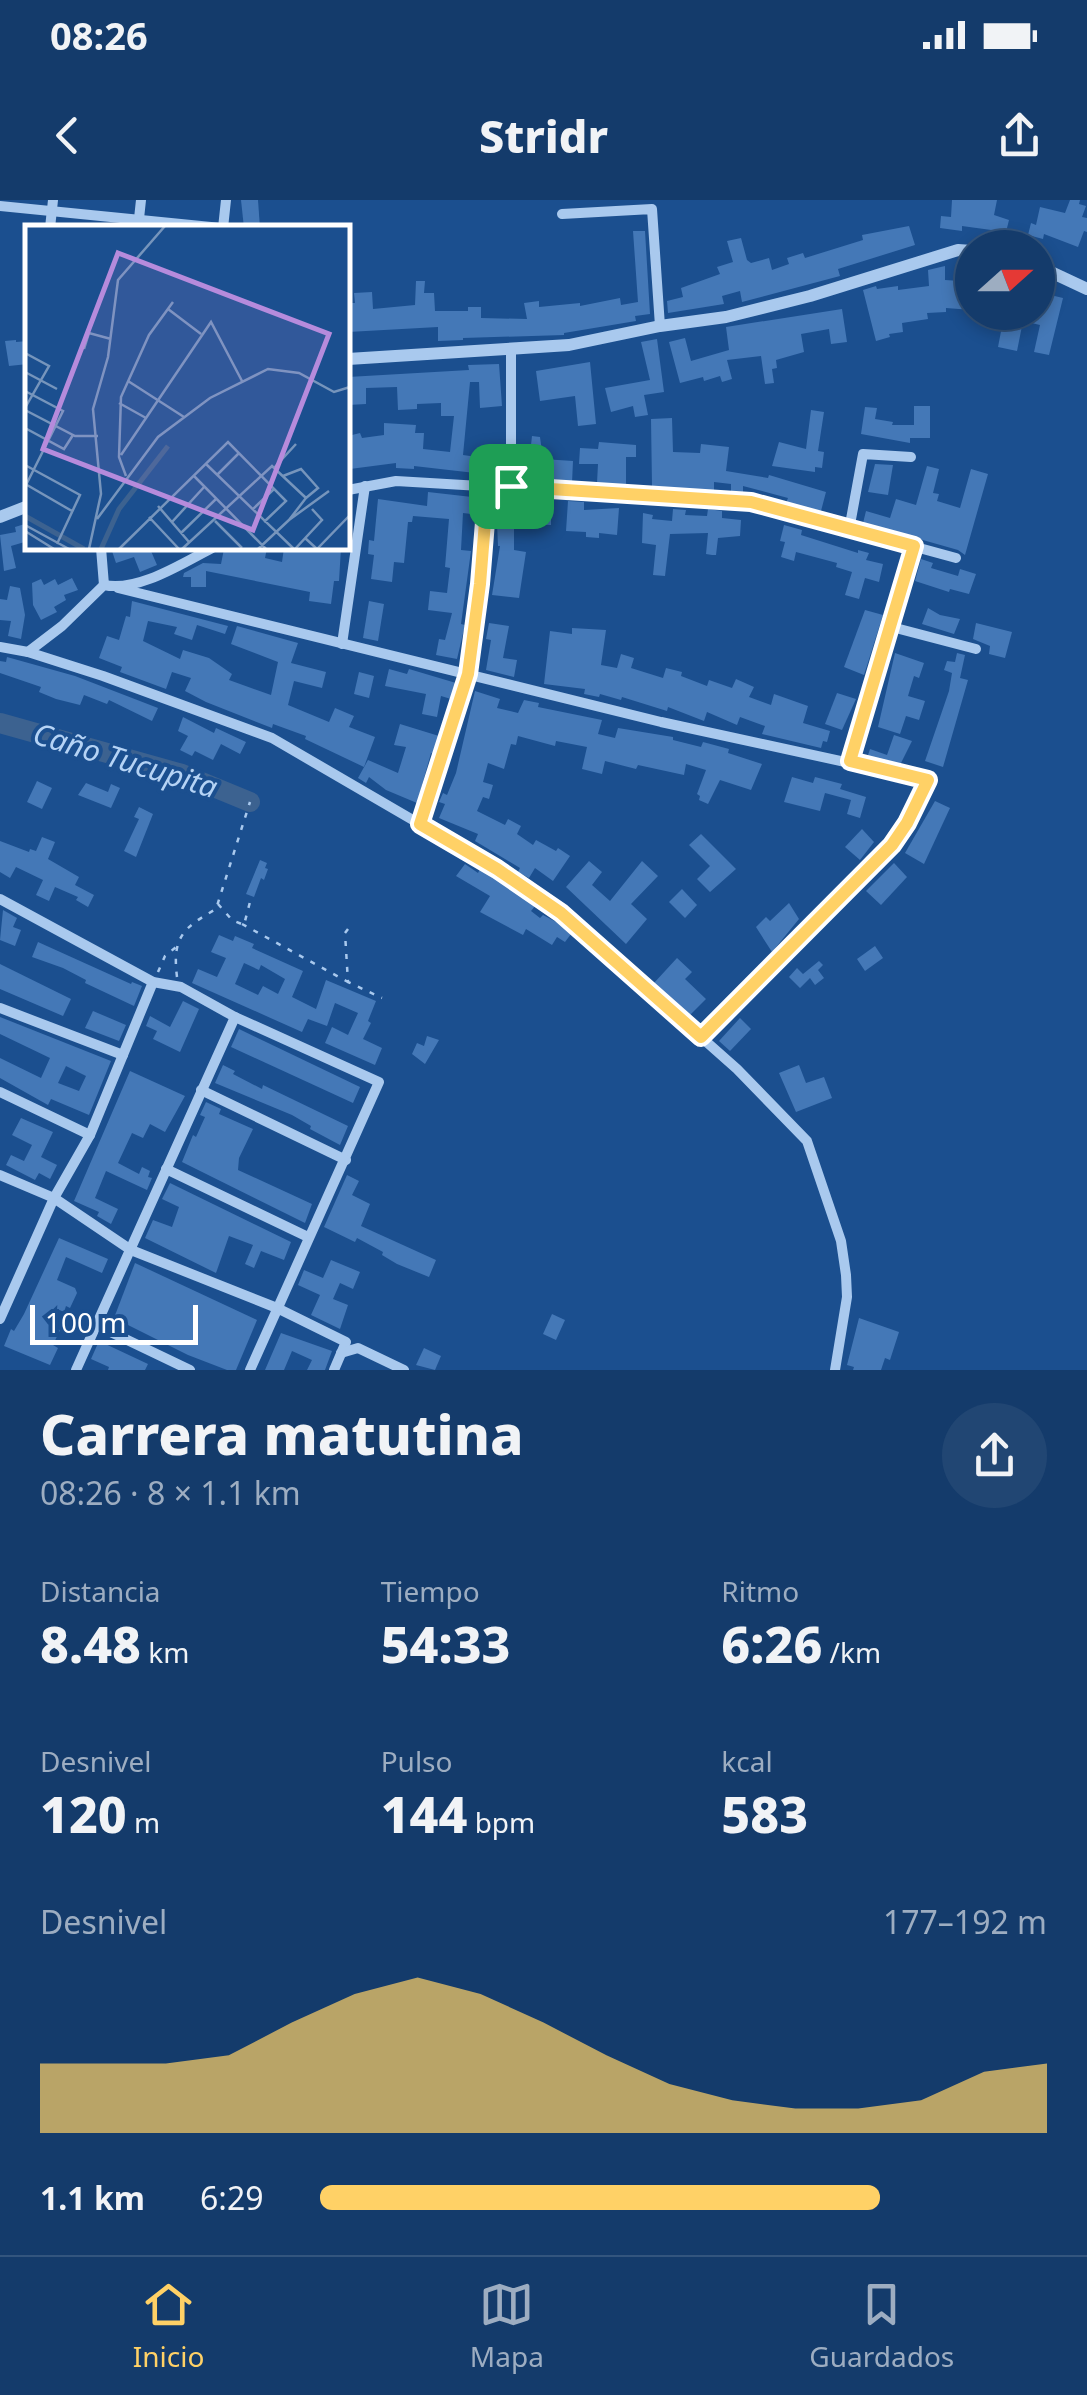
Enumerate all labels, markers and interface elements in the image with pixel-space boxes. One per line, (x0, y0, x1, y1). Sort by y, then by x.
text: 08:26 (50, 9, 148, 61)
text: Stridr (479, 105, 608, 166)
icon: back (40, 108, 95, 163)
icon: share (992, 108, 1047, 163)
inset map (25, 225, 350, 550)
north arrow (955, 230, 1055, 330)
map controls (955, 230, 1055, 330)
pin (469, 444, 554, 529)
icon: arrive (484, 459, 539, 514)
water label: Caño Tucupita (28, 712, 223, 807)
scale bar (30, 1300, 198, 1344)
text: 100 m (45, 1303, 127, 1341)
text: Carrera matutina (40, 1396, 523, 1471)
button: share (942, 1403, 1047, 1508)
text: 08:26 · 8 × 1.1 km (40, 1471, 301, 1514)
text: Distancia (40, 1572, 161, 1610)
text: Tiempo (381, 1572, 480, 1610)
text: Ritmo (721, 1572, 799, 1610)
text: 8.48 (40, 1610, 141, 1678)
text: 54:33 (381, 1610, 511, 1678)
text: 6:26 (721, 1610, 822, 1678)
text: km (141, 1633, 189, 1671)
text: /km (822, 1633, 881, 1671)
text: Desnivel (40, 1742, 151, 1780)
text: Pulso (381, 1742, 452, 1780)
text: kcal (721, 1742, 773, 1780)
text: 120 (40, 1780, 127, 1848)
text: 144 (381, 1780, 467, 1848)
text: 583 (721, 1780, 808, 1848)
text: m (127, 1803, 160, 1841)
text: bpm (467, 1803, 535, 1841)
text: Desnivel (40, 1900, 167, 1943)
text: 177–192 m (883, 1900, 1047, 1943)
text: 1.1 km (40, 2176, 145, 2219)
text: 6:29 (200, 2176, 264, 2219)
tab: Inicio (133, 2277, 204, 2375)
tab: Mapa (470, 2277, 544, 2375)
tab: Guardados (809, 2277, 954, 2375)

